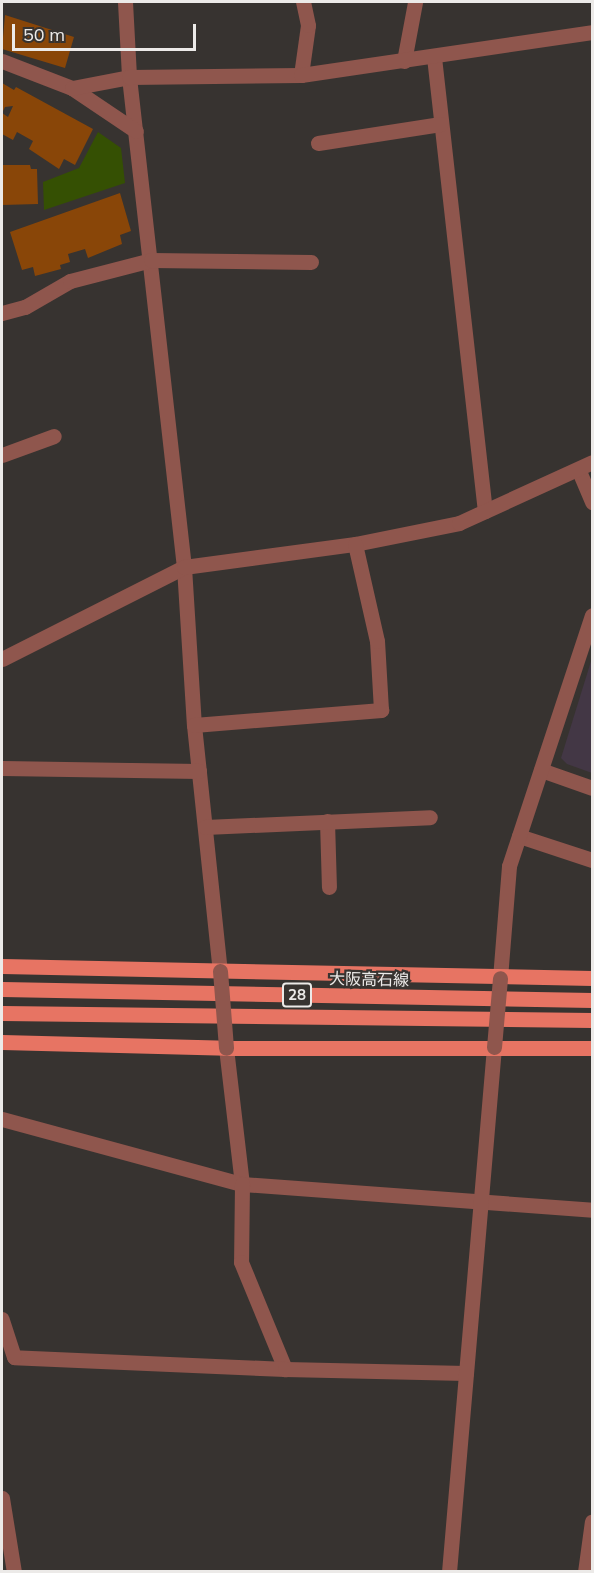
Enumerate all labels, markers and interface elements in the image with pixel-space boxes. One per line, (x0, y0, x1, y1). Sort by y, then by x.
scale bar (15, 12, 200, 50)
text: 50 m (23, 23, 65, 46)
street label: 大阪高石線 (329, 969, 409, 989)
road number: 28 (282, 983, 312, 1007)

